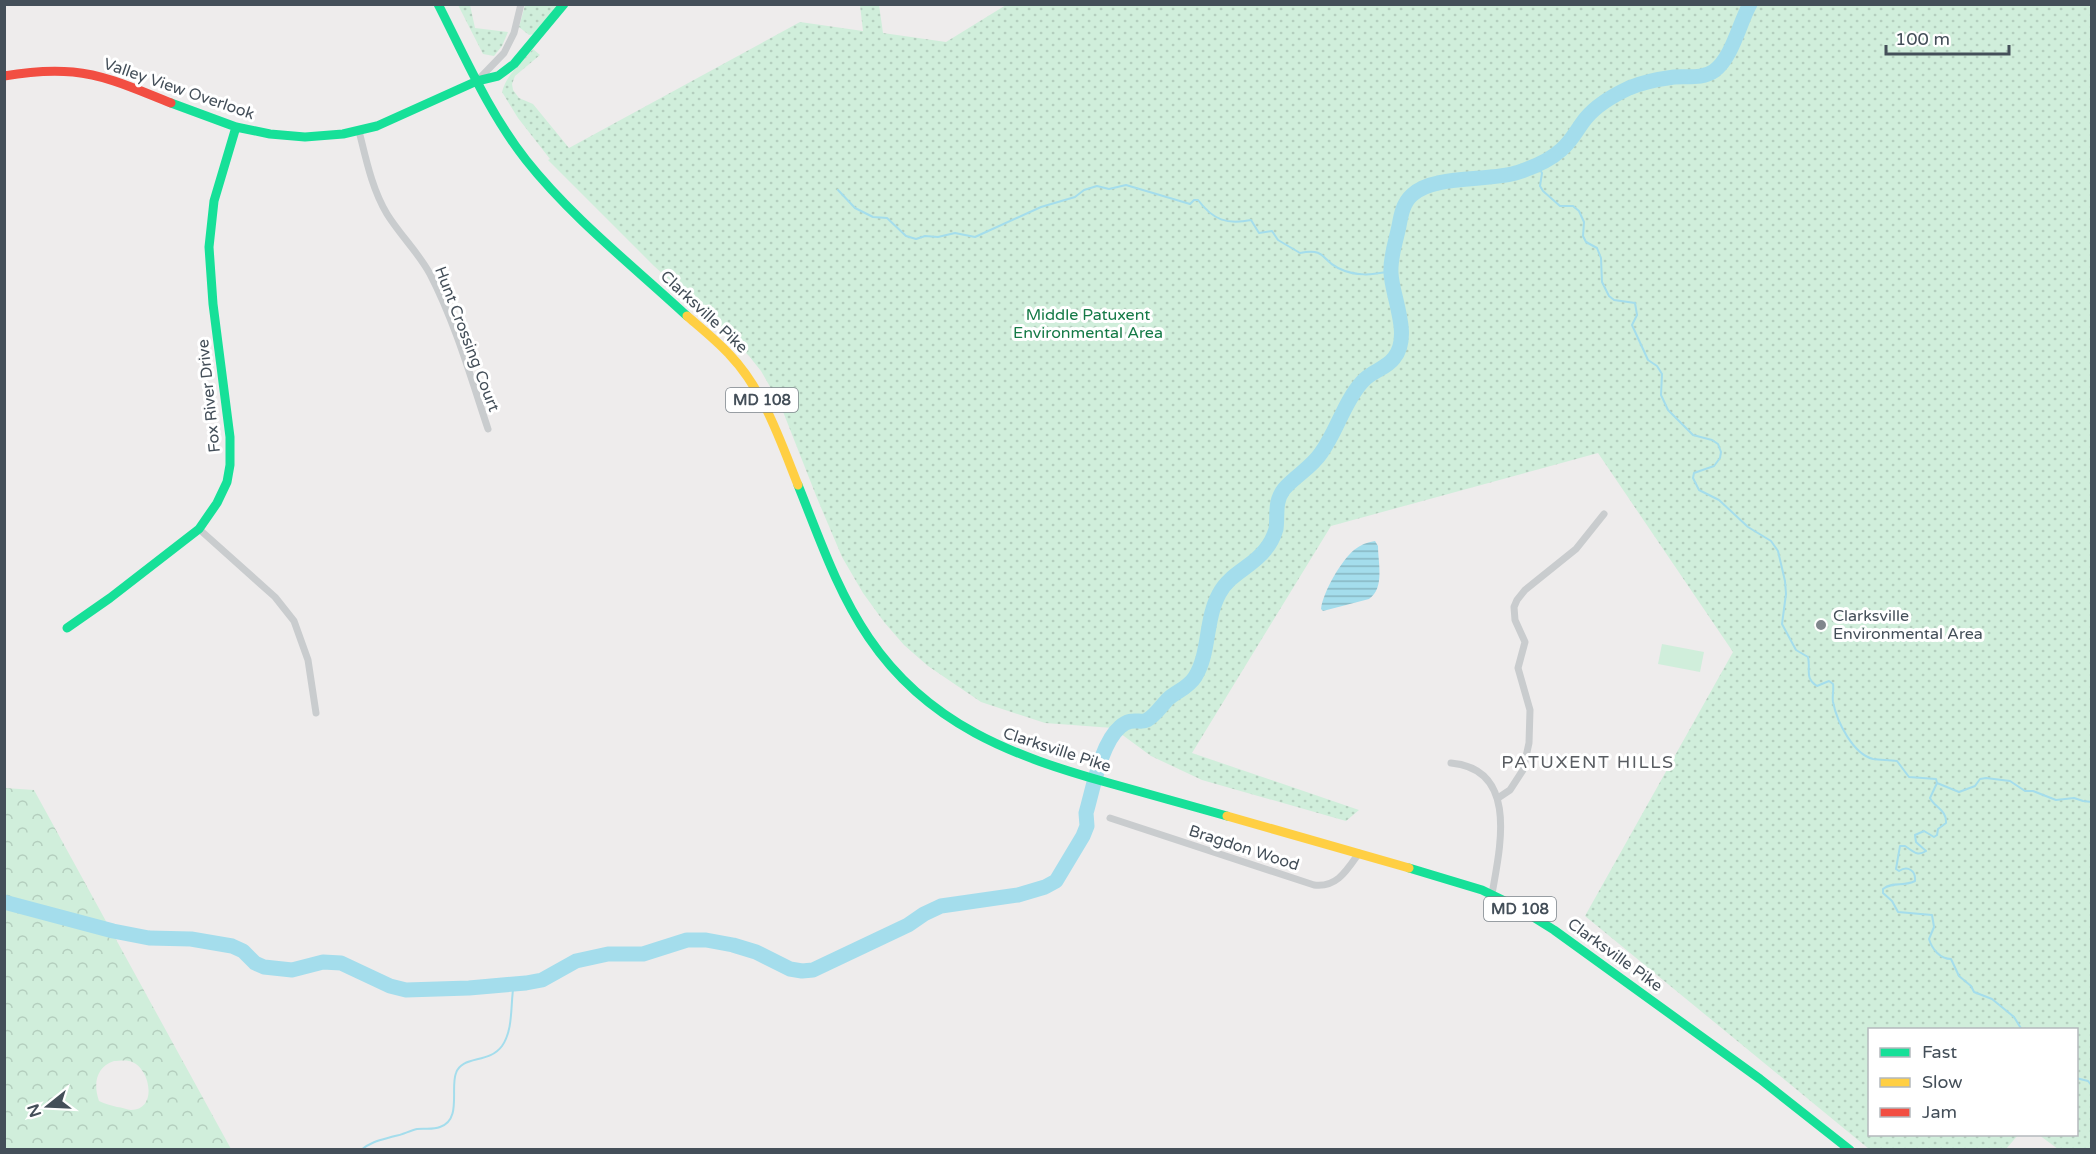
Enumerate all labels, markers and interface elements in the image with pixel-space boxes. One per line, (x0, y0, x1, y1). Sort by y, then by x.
scale bar (1886, 18, 2009, 56)
text: 100 m (1895, 28, 1950, 50)
street label: Valley View Overlook (101, 54, 257, 124)
street label: Hunt Crossing Court (430, 264, 504, 414)
street label: Clarksville Pike (656, 266, 752, 358)
park label: Middle Patuxent Environmental Area (1013, 305, 1163, 343)
street label: Fox River Drive (193, 338, 225, 454)
road number: MD 108 (726, 388, 798, 412)
place label: Clarksville Environmental Area (1833, 606, 1983, 644)
marker: Clarksville Environmental Area (1814, 618, 1828, 632)
street label: Clarksville Pike (1000, 723, 1114, 777)
district label: PATUXENT HILLS (1501, 751, 1675, 773)
street label: Bragdon Wood (1186, 821, 1302, 875)
road number: MD 108 (1484, 897, 1556, 921)
street label: Clarksville Pike (1564, 914, 1666, 996)
legend (1868, 1028, 2078, 1136)
text: Fast (1922, 1041, 1957, 1063)
text: Slow (1922, 1071, 1963, 1093)
north arrow (18, 1076, 78, 1136)
text: N (23, 1101, 46, 1120)
text: Jam (1922, 1101, 1957, 1123)

